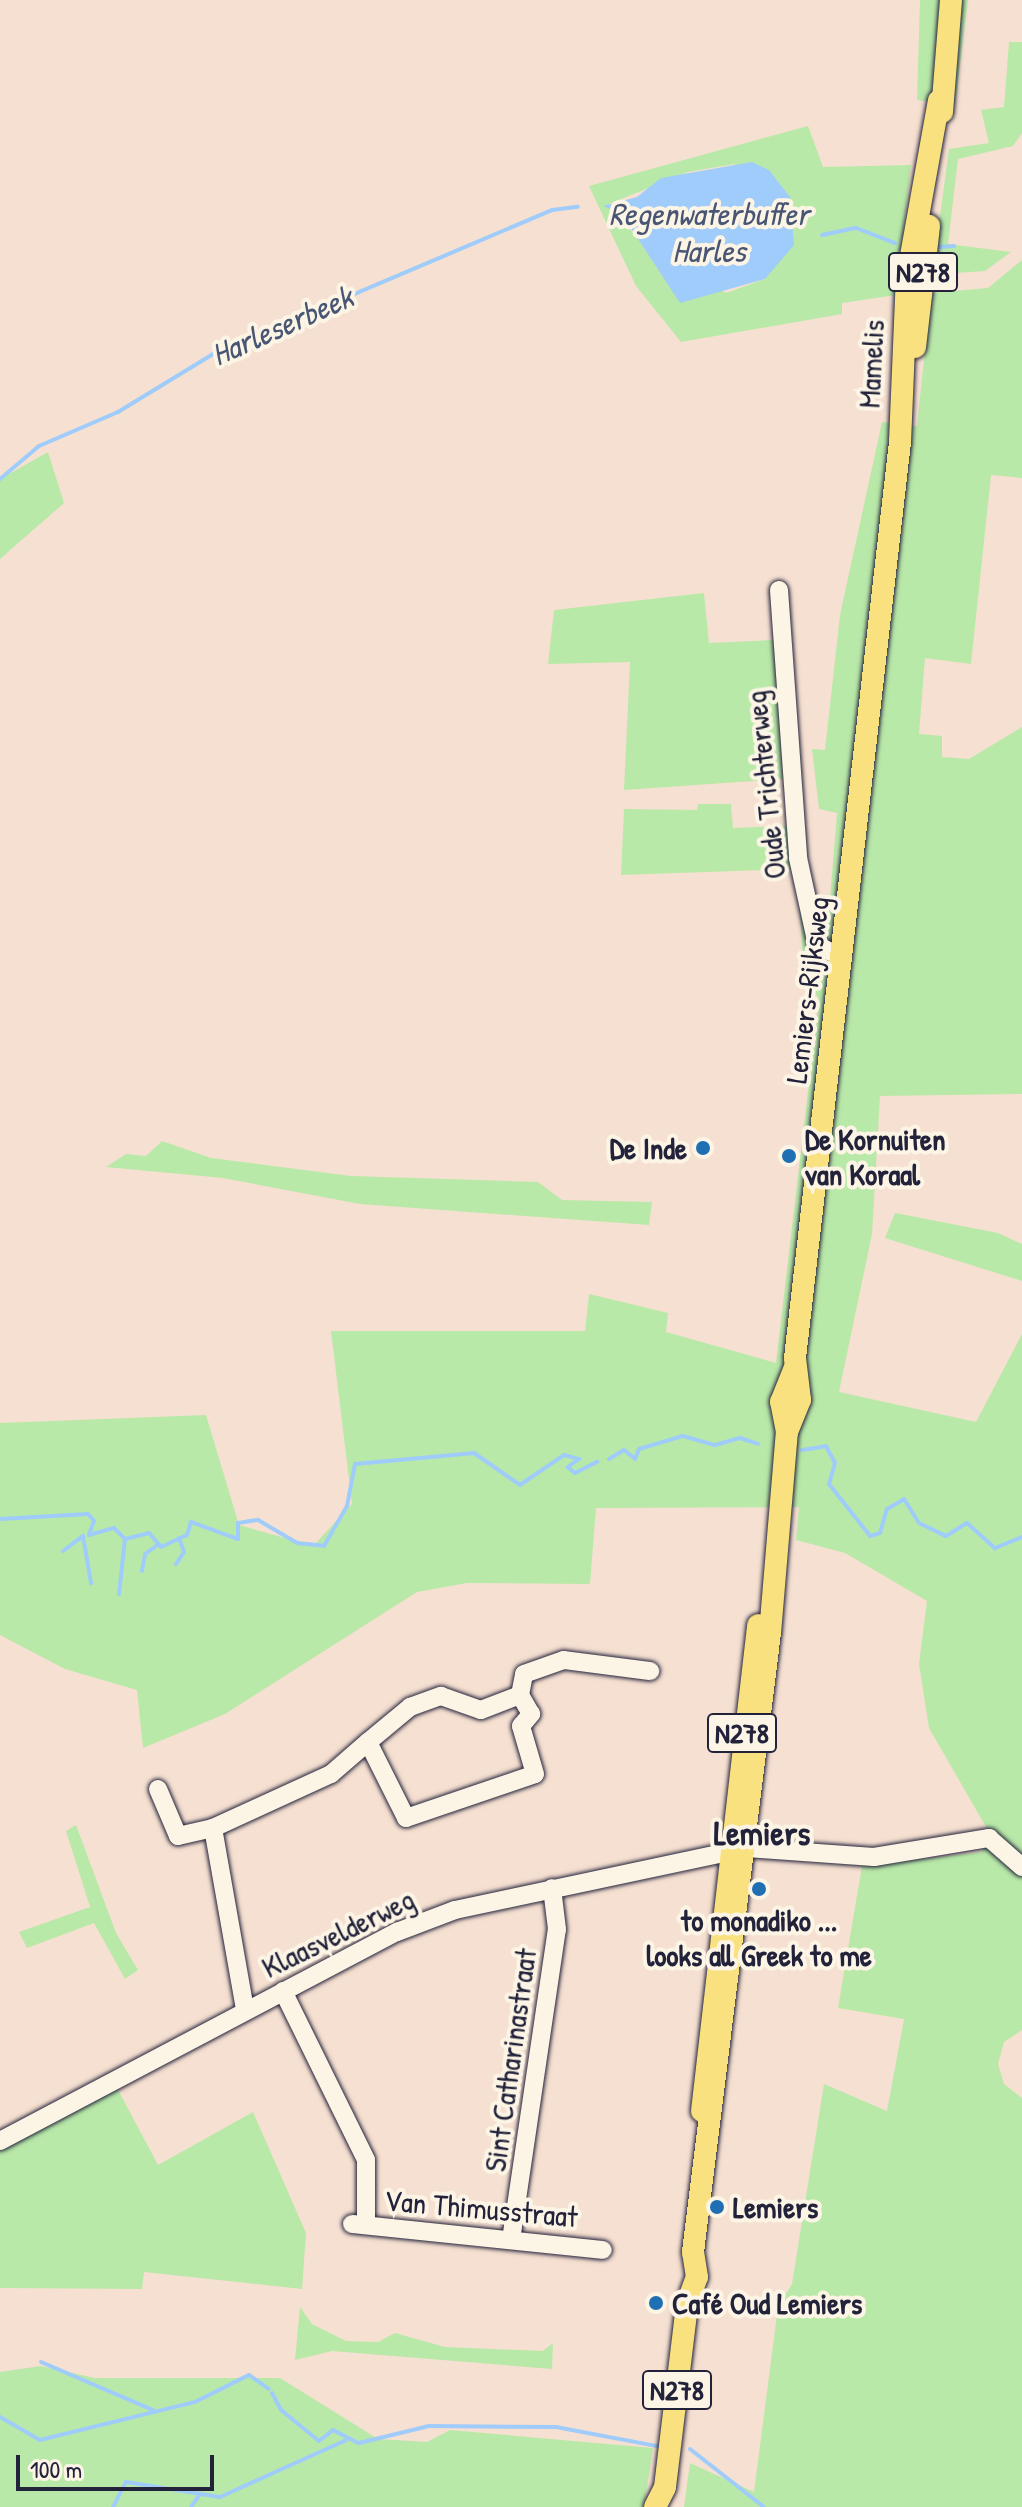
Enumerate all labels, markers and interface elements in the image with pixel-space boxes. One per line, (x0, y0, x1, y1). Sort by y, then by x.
water label: Regenwaterbuffer Harles (609, 196, 809, 271)
road number: N278 (887, 248, 959, 296)
water label: Harleserbeek (205, 278, 359, 374)
street label: Mamelis (851, 319, 891, 409)
street label: Oude Trichterweg (737, 689, 793, 881)
street label: Lemiers-Rijksweg (778, 895, 836, 1085)
place label: De Kornuiten van Koraal (805, 1121, 946, 1192)
place label: De Inde (610, 1130, 687, 1166)
marker: De Inde (694, 1139, 712, 1157)
marker: De Kornuiten van Koraal (780, 1147, 798, 1165)
road number: N278 (706, 1709, 778, 1757)
district label: Lemiers (714, 1814, 810, 1854)
marker: to monadiko ... looks all Greek to me (750, 1880, 768, 1898)
street label: Klaasvelderweg (256, 1881, 420, 1985)
place label: to monadiko ... looks all Greek to me (646, 1902, 872, 1972)
street label: Sint Catharinastraat (477, 1946, 543, 2174)
street label: Van Thimusstraat (383, 2182, 579, 2234)
place label: Lemiers (733, 2189, 818, 2225)
marker: Lemiers (708, 2198, 726, 2216)
place label: Café Oud Lemiers (672, 2285, 862, 2321)
marker: Café Oud Lemiers (647, 2294, 665, 2312)
road number: N278 (641, 2366, 713, 2414)
scale bar (20, 2439, 218, 2489)
text: 100 m (30, 2453, 82, 2485)

